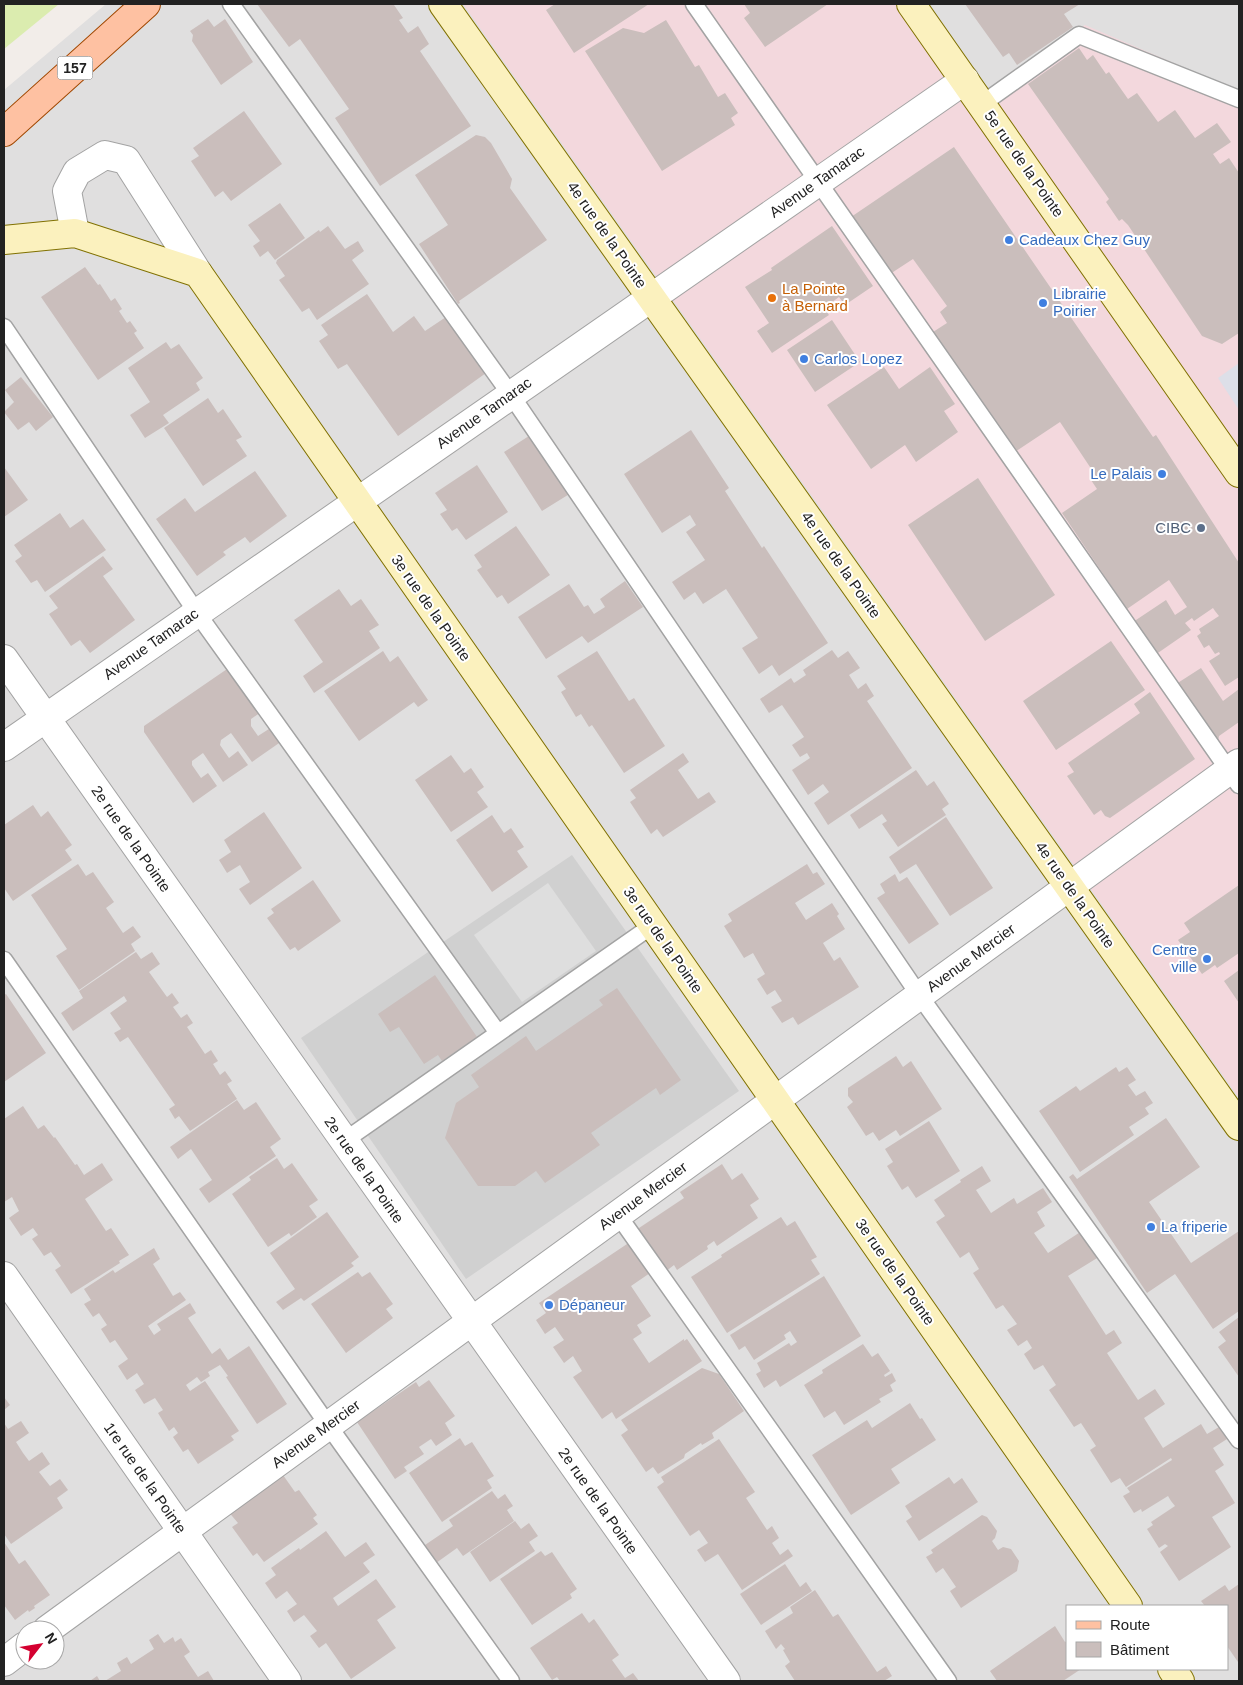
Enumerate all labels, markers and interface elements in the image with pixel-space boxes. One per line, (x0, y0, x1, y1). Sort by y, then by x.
road number: 157 (58, 56, 92, 80)
street label: 5e rue de la Pointe (981, 107, 1067, 220)
street label: Avenue Tamarac (766, 142, 868, 221)
street label: 4e rue de la Pointe (564, 178, 650, 291)
place label: Cadeaux Chez Guy (1019, 231, 1150, 248)
marker: Cadeaux Chez Guy (1003, 234, 1015, 246)
place label: La Pointe à Bernard (782, 280, 848, 314)
place label: Librairie Poirier (1053, 285, 1106, 319)
marker: La Pointe à Bernard (766, 292, 778, 304)
marker: Librairie Poirier (1037, 297, 1049, 309)
place label: Carlos Lopez (814, 350, 902, 367)
marker: Carlos Lopez (798, 353, 810, 365)
street label: Avenue Tamarac (433, 373, 535, 452)
place label: Le Palais (1090, 465, 1152, 482)
marker: Le Palais (1156, 468, 1168, 480)
street label: 4e rue de la Pointe (798, 508, 884, 621)
place label: CIBC (1155, 519, 1191, 536)
marker: CIBC (1195, 522, 1207, 534)
street label: 3e rue de la Pointe (388, 551, 474, 664)
street label: Avenue Tamarac (100, 604, 202, 683)
street label: 2e rue de la Pointe (88, 782, 174, 895)
street label: 4e rue de la Pointe (1032, 838, 1118, 951)
street label: 3e rue de la Pointe (620, 883, 706, 996)
street label: Avenue Mercier (923, 920, 1018, 995)
place label: Centre ville (1152, 941, 1197, 975)
marker: Centre ville (1201, 953, 1213, 965)
street label: 2e rue de la Pointe (321, 1113, 407, 1226)
street label: Avenue Mercier (595, 1158, 690, 1233)
street label: 3e rue de la Pointe (852, 1215, 938, 1328)
place label: La friperie (1161, 1218, 1228, 1235)
marker: La friperie (1145, 1221, 1157, 1233)
place label: Dépaneur (559, 1296, 625, 1313)
marker: Dépaneur (543, 1299, 555, 1311)
street label: Avenue Mercier (268, 1396, 363, 1471)
street label: 1re rue de la Pointe (101, 1419, 190, 1536)
street label: 2e rue de la Pointe (555, 1444, 641, 1557)
legend (1066, 1605, 1228, 1670)
text: Route (1110, 1616, 1150, 1633)
north arrow (15, 1620, 65, 1670)
text: N (42, 1630, 61, 1647)
text: Bâtiment (1110, 1641, 1170, 1658)

